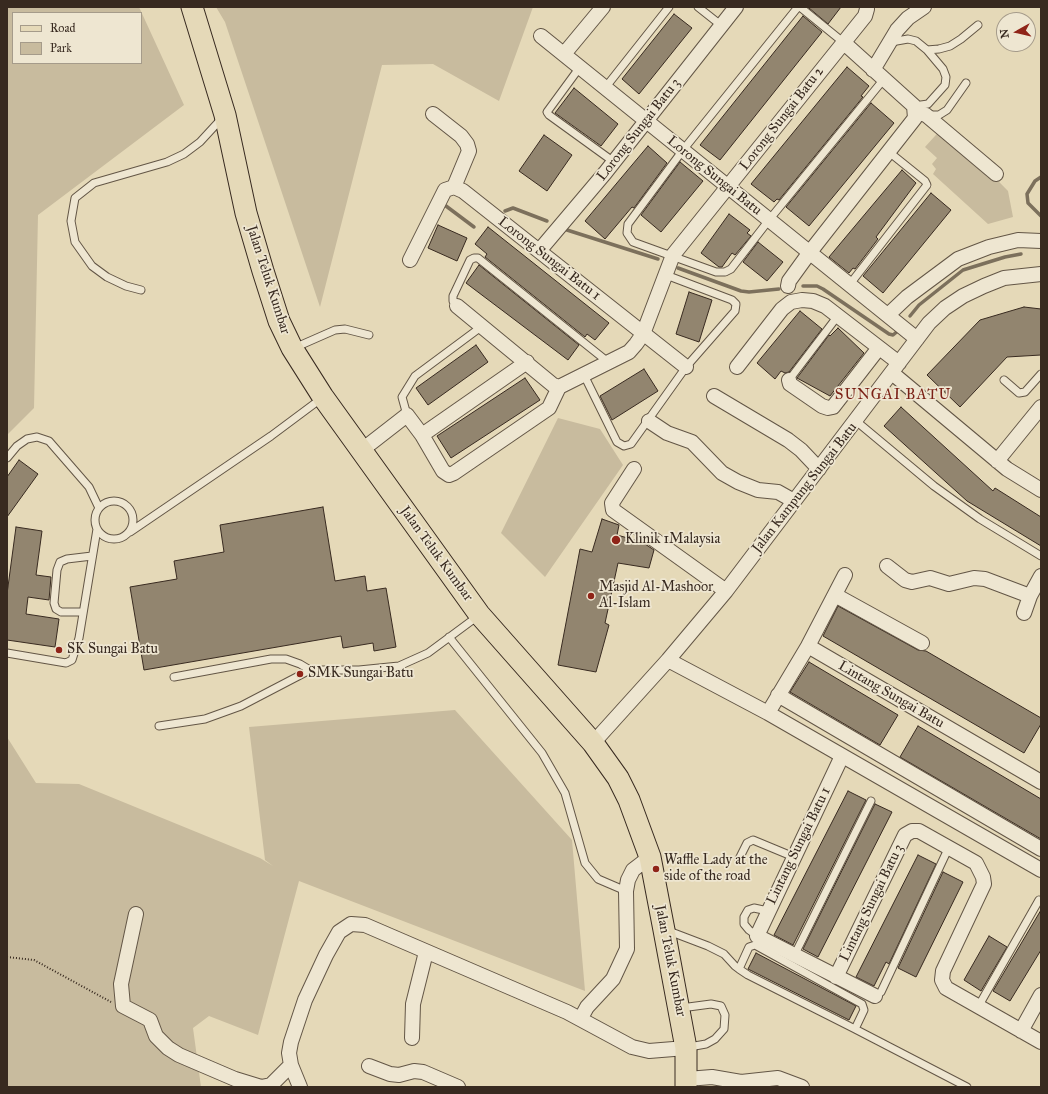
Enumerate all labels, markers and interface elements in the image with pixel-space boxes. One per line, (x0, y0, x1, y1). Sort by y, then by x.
legend (12, 12, 142, 64)
north arrow (996, 12, 1036, 52)
text: Road (50, 21, 76, 35)
text: N (998, 28, 1012, 39)
text: Park (50, 41, 72, 55)
street label: Lorong Sungai Batu 2 (736, 64, 828, 174)
street label: Lorong Sungai Batu 3 (594, 75, 684, 185)
street label: Lorong Sungai Batu (663, 133, 765, 219)
street label: Lorong Sungai Batu 1 (494, 214, 604, 304)
street label: Jalan Teluk Kumbar (243, 224, 293, 336)
district label: SUNGAI BATU (835, 386, 951, 404)
street label: Jalan Kampung Sungai Batu (749, 420, 861, 556)
street label: Jalan Teluk Kumbar (396, 503, 476, 605)
place label: Klinik 1Malaysia (625, 532, 720, 548)
marker: Klinik 1Malaysia (610, 534, 622, 546)
place label: Masjid Al-Mashoor Al-Islam (599, 580, 713, 612)
marker: Masjid Al-Mashoor Al-Islam (586, 591, 596, 601)
place label: SK Sungai Batu (67, 642, 158, 658)
marker: SK Sungai Batu (54, 645, 64, 655)
street label: Lintang Sungai Batu (835, 658, 947, 732)
place label: SMK Sungai Batu (308, 666, 413, 682)
marker: SMK Sungai Batu (295, 669, 305, 679)
street label: Lintang Sungai Batu 1 (763, 785, 835, 907)
street label: Lintang Sungai Batu 3 (836, 842, 908, 964)
place label: Waffle Lady at the side of the road (664, 853, 768, 886)
marker: Waffle Lady at the side of the road (651, 864, 661, 874)
street label: Jalan Teluk Kumbar (651, 904, 689, 1018)

